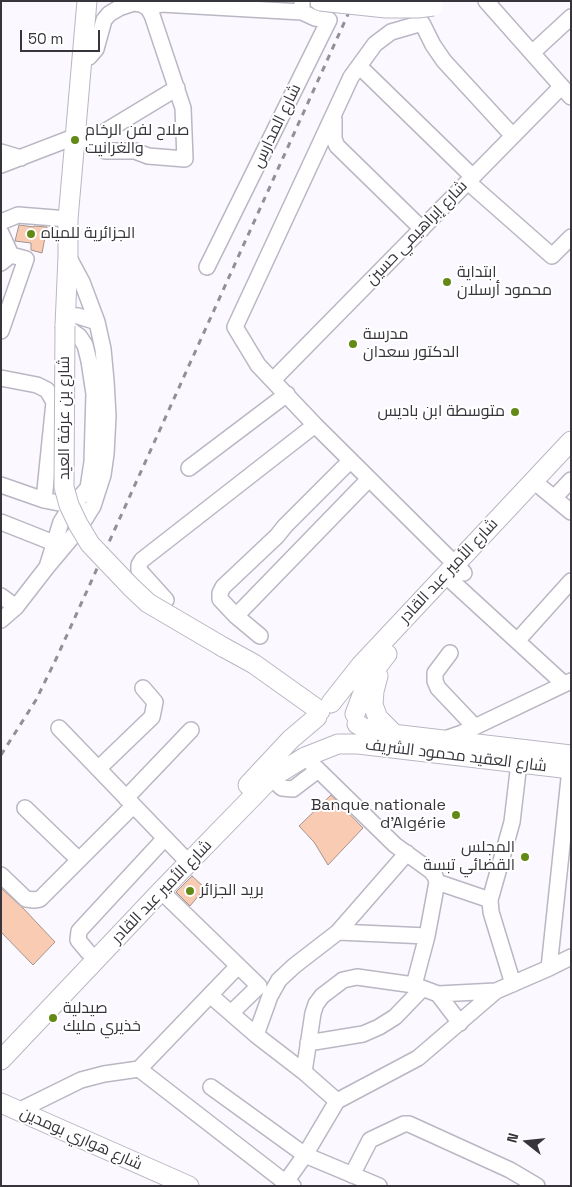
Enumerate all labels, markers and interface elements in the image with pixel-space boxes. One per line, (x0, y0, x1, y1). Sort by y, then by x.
scale bar (22, 20, 102, 52)
text: 50 m (28, 29, 63, 48)
street label: شارع المدارس (248, 81, 306, 171)
place label: صلاح لفن الرخام والغرانيت (85, 121, 189, 159)
marker: صلاح لفن الرخام والغرانيت (69, 134, 81, 146)
street label: شارع إبراهيمي حسين (362, 177, 472, 289)
place label: الجزائرية للمياه (41, 224, 135, 244)
marker: الجزائرية للمياه (25, 228, 37, 240)
place label: ابتداية محمود أرسلان (457, 263, 552, 301)
marker: ابتداية محمود أرسلان (441, 276, 453, 288)
place label: مدرسة الدكتور سعدان (363, 325, 459, 363)
marker: مدرسة الدكتور سعدان (347, 338, 359, 350)
street label: شارع بن عرفة العيد (55, 356, 75, 480)
place label: متوسطة ابن باديس (377, 402, 505, 422)
marker: متوسطة ابن باديس (509, 406, 521, 418)
street label: شارع الأمير عبد القادر (396, 515, 502, 627)
street label: شارع العقيد محمود الشريف (364, 735, 548, 777)
place label: Banque nationale d'Algérie (311, 796, 446, 834)
marker: Banque nationale d'Algérie (450, 809, 462, 821)
street label: شارع الأمير عبد القادر (108, 836, 216, 948)
place label: المجلس القضائي تبسة (423, 838, 515, 876)
marker: المجلس القضائي تبسة (519, 851, 531, 863)
place label: بريد الجزائر (200, 881, 264, 901)
marker: بريد الجزائر (184, 885, 196, 897)
place label: صيدلية خذيري مليك (63, 999, 141, 1037)
marker: صيدلية خذيري مليك (47, 1012, 59, 1024)
street label: شارع هواري بومدين (17, 1103, 145, 1175)
north arrow (502, 1117, 552, 1167)
text: N (503, 1131, 523, 1145)

